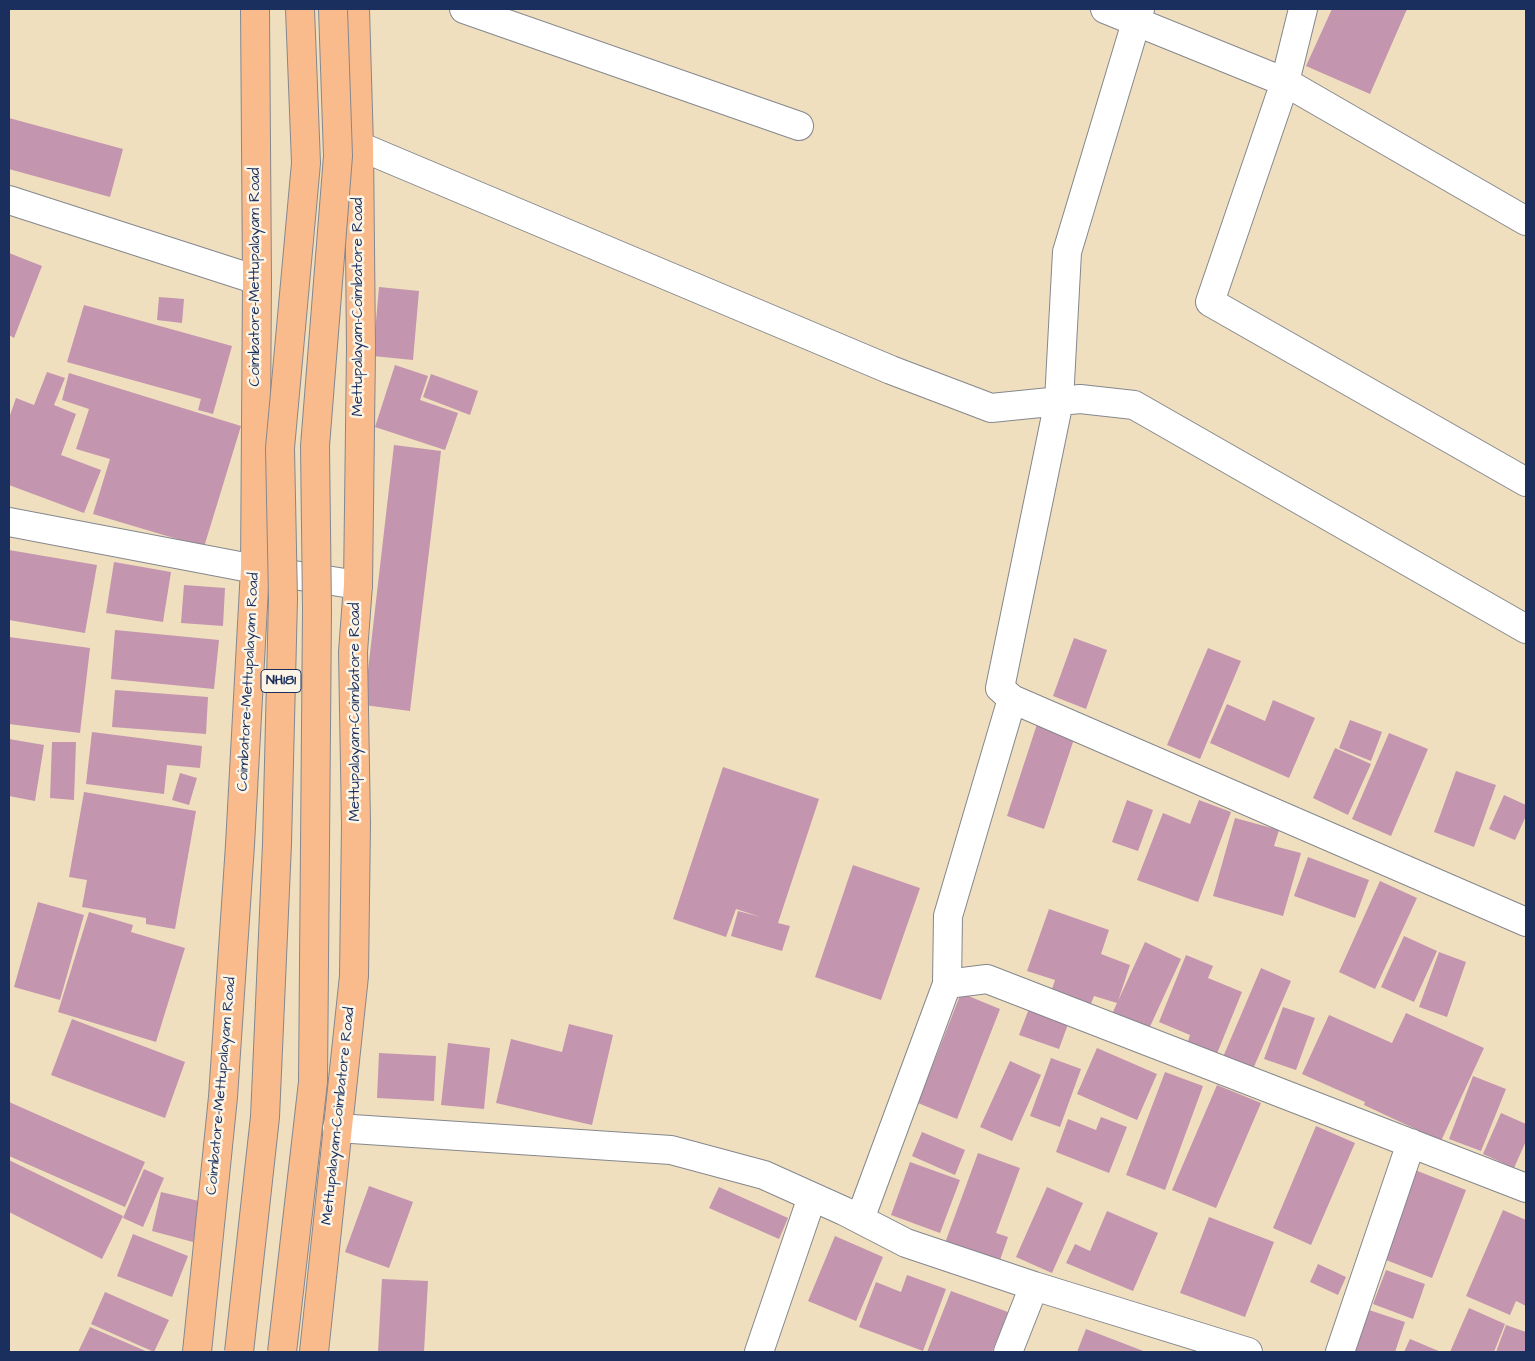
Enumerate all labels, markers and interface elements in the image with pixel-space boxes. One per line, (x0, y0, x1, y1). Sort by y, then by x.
street label: Coimbatore-Mettupalayam Road (247, 168, 265, 386)
street label: Mettupalayam-Coimbatore Road (350, 198, 368, 416)
street label: Coimbatore-Mettupalayam Road (234, 572, 264, 792)
street label: Mettupalayam-Coimbatore Road (347, 603, 365, 821)
road number: NH181 (261, 669, 301, 692)
street label: Coimbatore-Mettupalayam Road (203, 976, 241, 1196)
street label: Mettupalayam-Coimbatore Road (319, 1006, 359, 1226)

